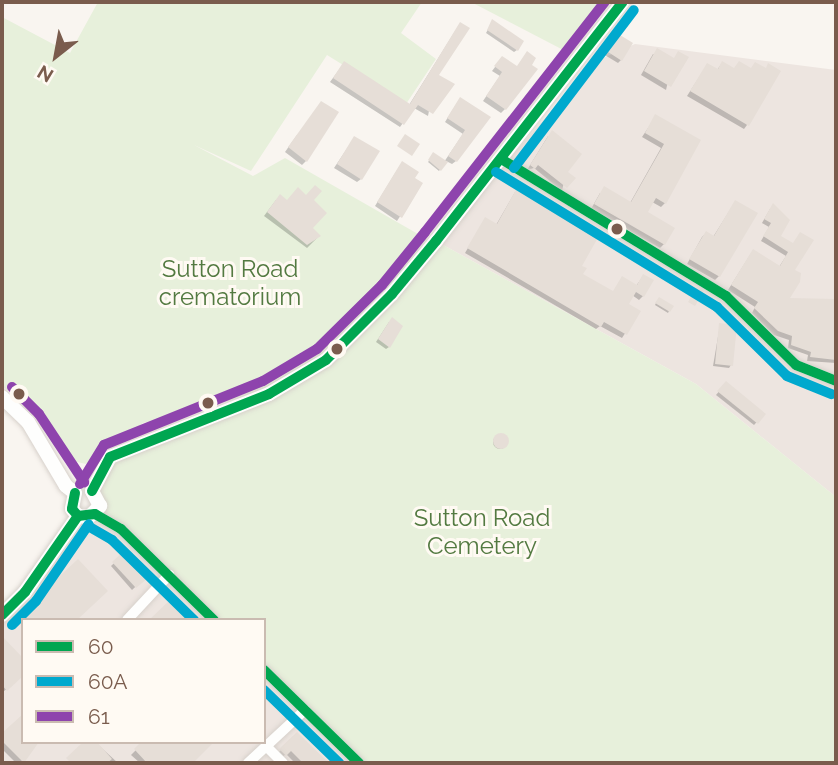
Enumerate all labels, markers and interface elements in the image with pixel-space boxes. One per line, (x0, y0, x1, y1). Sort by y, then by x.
north arrow (21, 21, 91, 91)
text: N (33, 61, 57, 87)
unlabelled marker (610, 222, 624, 236)
park label: Sutton Road crematorium (159, 255, 301, 311)
unlabelled marker (330, 342, 344, 356)
unlabelled marker (12, 387, 26, 401)
unlabelled marker (201, 396, 215, 410)
park label: Sutton Road Cemetery (414, 504, 550, 560)
legend (21, 618, 266, 744)
text: 60 (88, 634, 114, 659)
text: 60A (88, 669, 127, 694)
text: 61 (88, 704, 110, 729)

